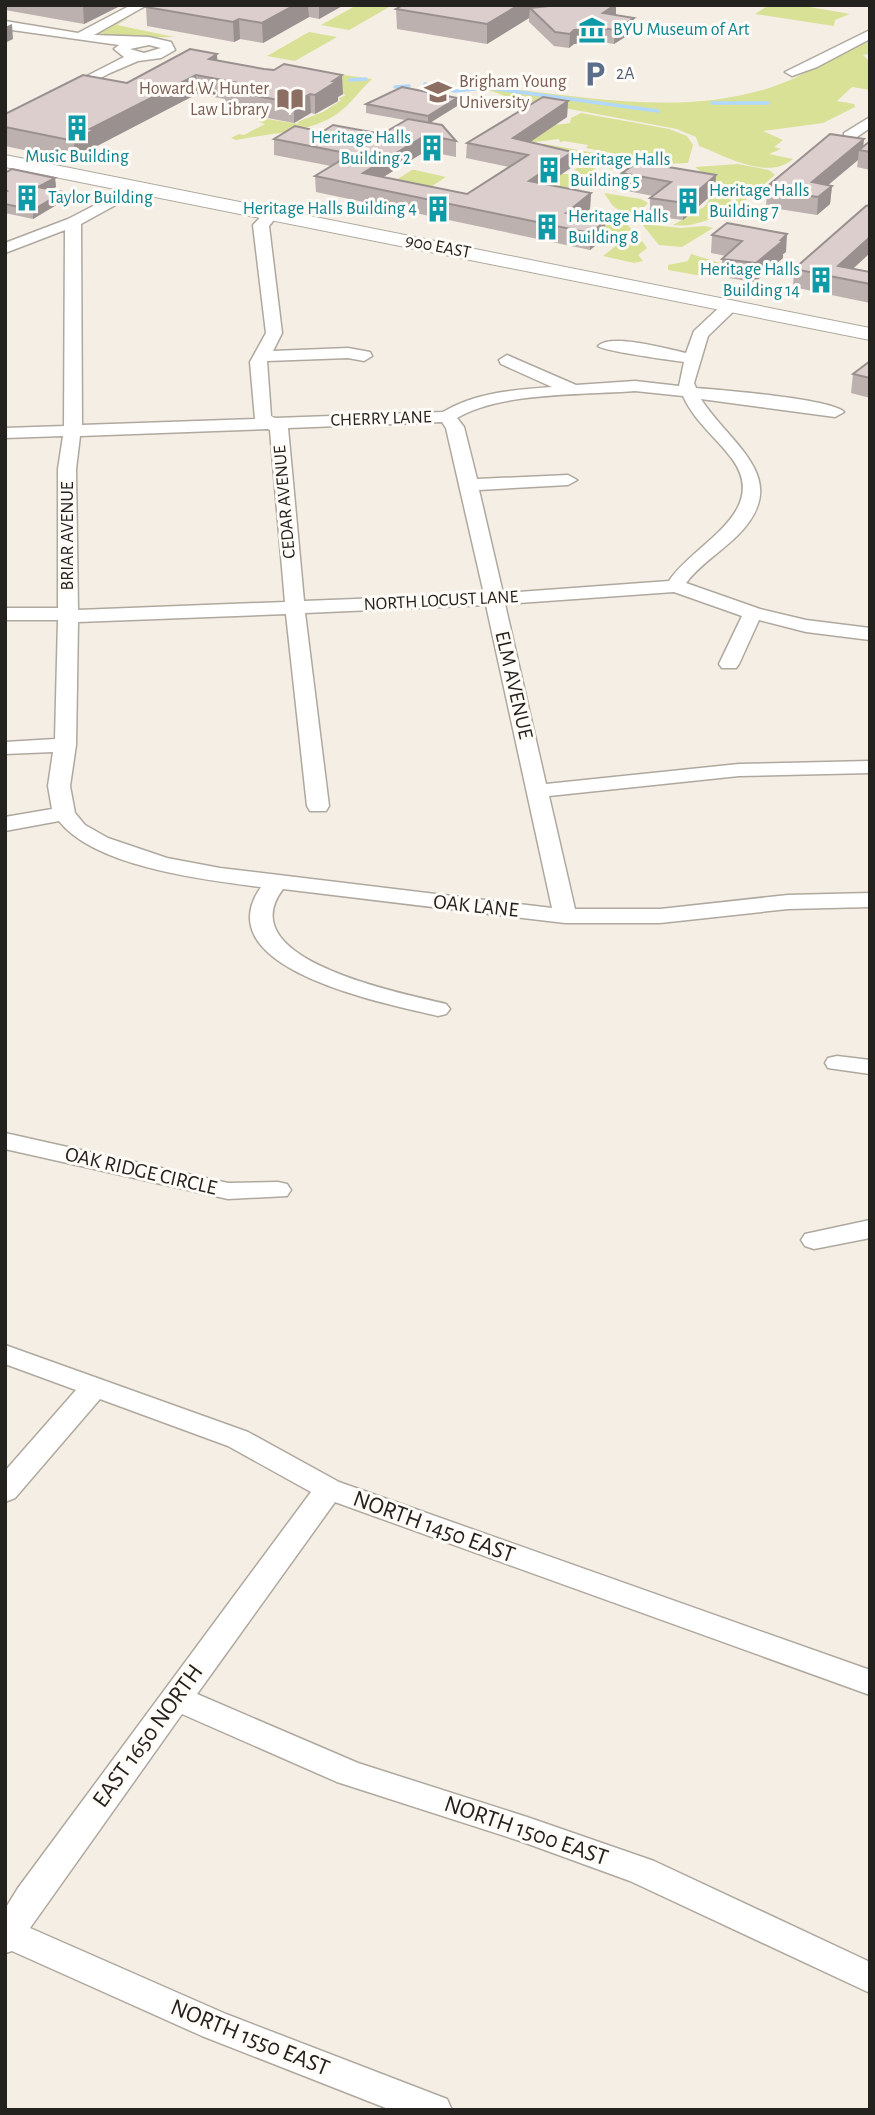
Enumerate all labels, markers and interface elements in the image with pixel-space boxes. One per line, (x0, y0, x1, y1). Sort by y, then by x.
museum icon: BYU Museum of Art (577, 15, 607, 45)
place label: BYU Museum of Art (613, 21, 750, 39)
parking icon: 2A (580, 59, 610, 89)
place label: 2A (616, 65, 635, 83)
place label: Brigham Young University (459, 73, 567, 112)
school or university icon: Brigham Young University (423, 77, 453, 107)
place label: Howard W. Hunter Law Library (139, 80, 269, 119)
library icon: Howard W. Hunter Law Library (275, 84, 305, 114)
building icon: Music Building (62, 113, 92, 143)
place label: Heritage Halls Building 2 (311, 129, 411, 168)
building icon: Heritage Halls Building 2 (417, 133, 447, 163)
place label: Music Building (25, 148, 129, 166)
place label: Heritage Halls Building 5 (570, 151, 670, 190)
building icon: Heritage Halls Building 5 (534, 155, 564, 185)
place label: Heritage Halls Building 7 (709, 182, 809, 221)
building icon: Taylor Building (12, 183, 42, 213)
building icon: Heritage Halls Building 7 (673, 186, 703, 216)
place label: Taylor Building (48, 189, 153, 207)
building icon: Heritage Halls Building 4 (423, 194, 453, 224)
place label: Heritage Halls Building 4 (243, 200, 417, 218)
place label: Heritage Halls Building 8 (568, 208, 668, 247)
building icon: Heritage Halls Building 8 (532, 212, 562, 242)
street label: 900 EAST (404, 232, 473, 262)
place label: Heritage Halls Building 14 (700, 261, 800, 300)
building icon: Heritage Halls Building 14 (806, 265, 836, 295)
street label: CHERRY LANE (330, 408, 432, 430)
street label: CEDAR AVENUE (271, 444, 299, 559)
street label: BRIAR AVENUE (59, 481, 77, 590)
street label: NORTH LOCUST LANE (363, 588, 519, 614)
street label: ELM AVENUE (491, 629, 537, 741)
street label: OAK LANE (432, 891, 520, 921)
street label: OAK RIDGE CIRCLE (63, 1143, 219, 1199)
street label: NORTH 1450 EAST (350, 1487, 518, 1567)
street label: EAST 1650 NORTH (88, 1660, 208, 1812)
street label: NORTH 1500 EAST (441, 1792, 611, 1870)
street label: NORTH 1550 EAST (167, 1995, 333, 2081)

